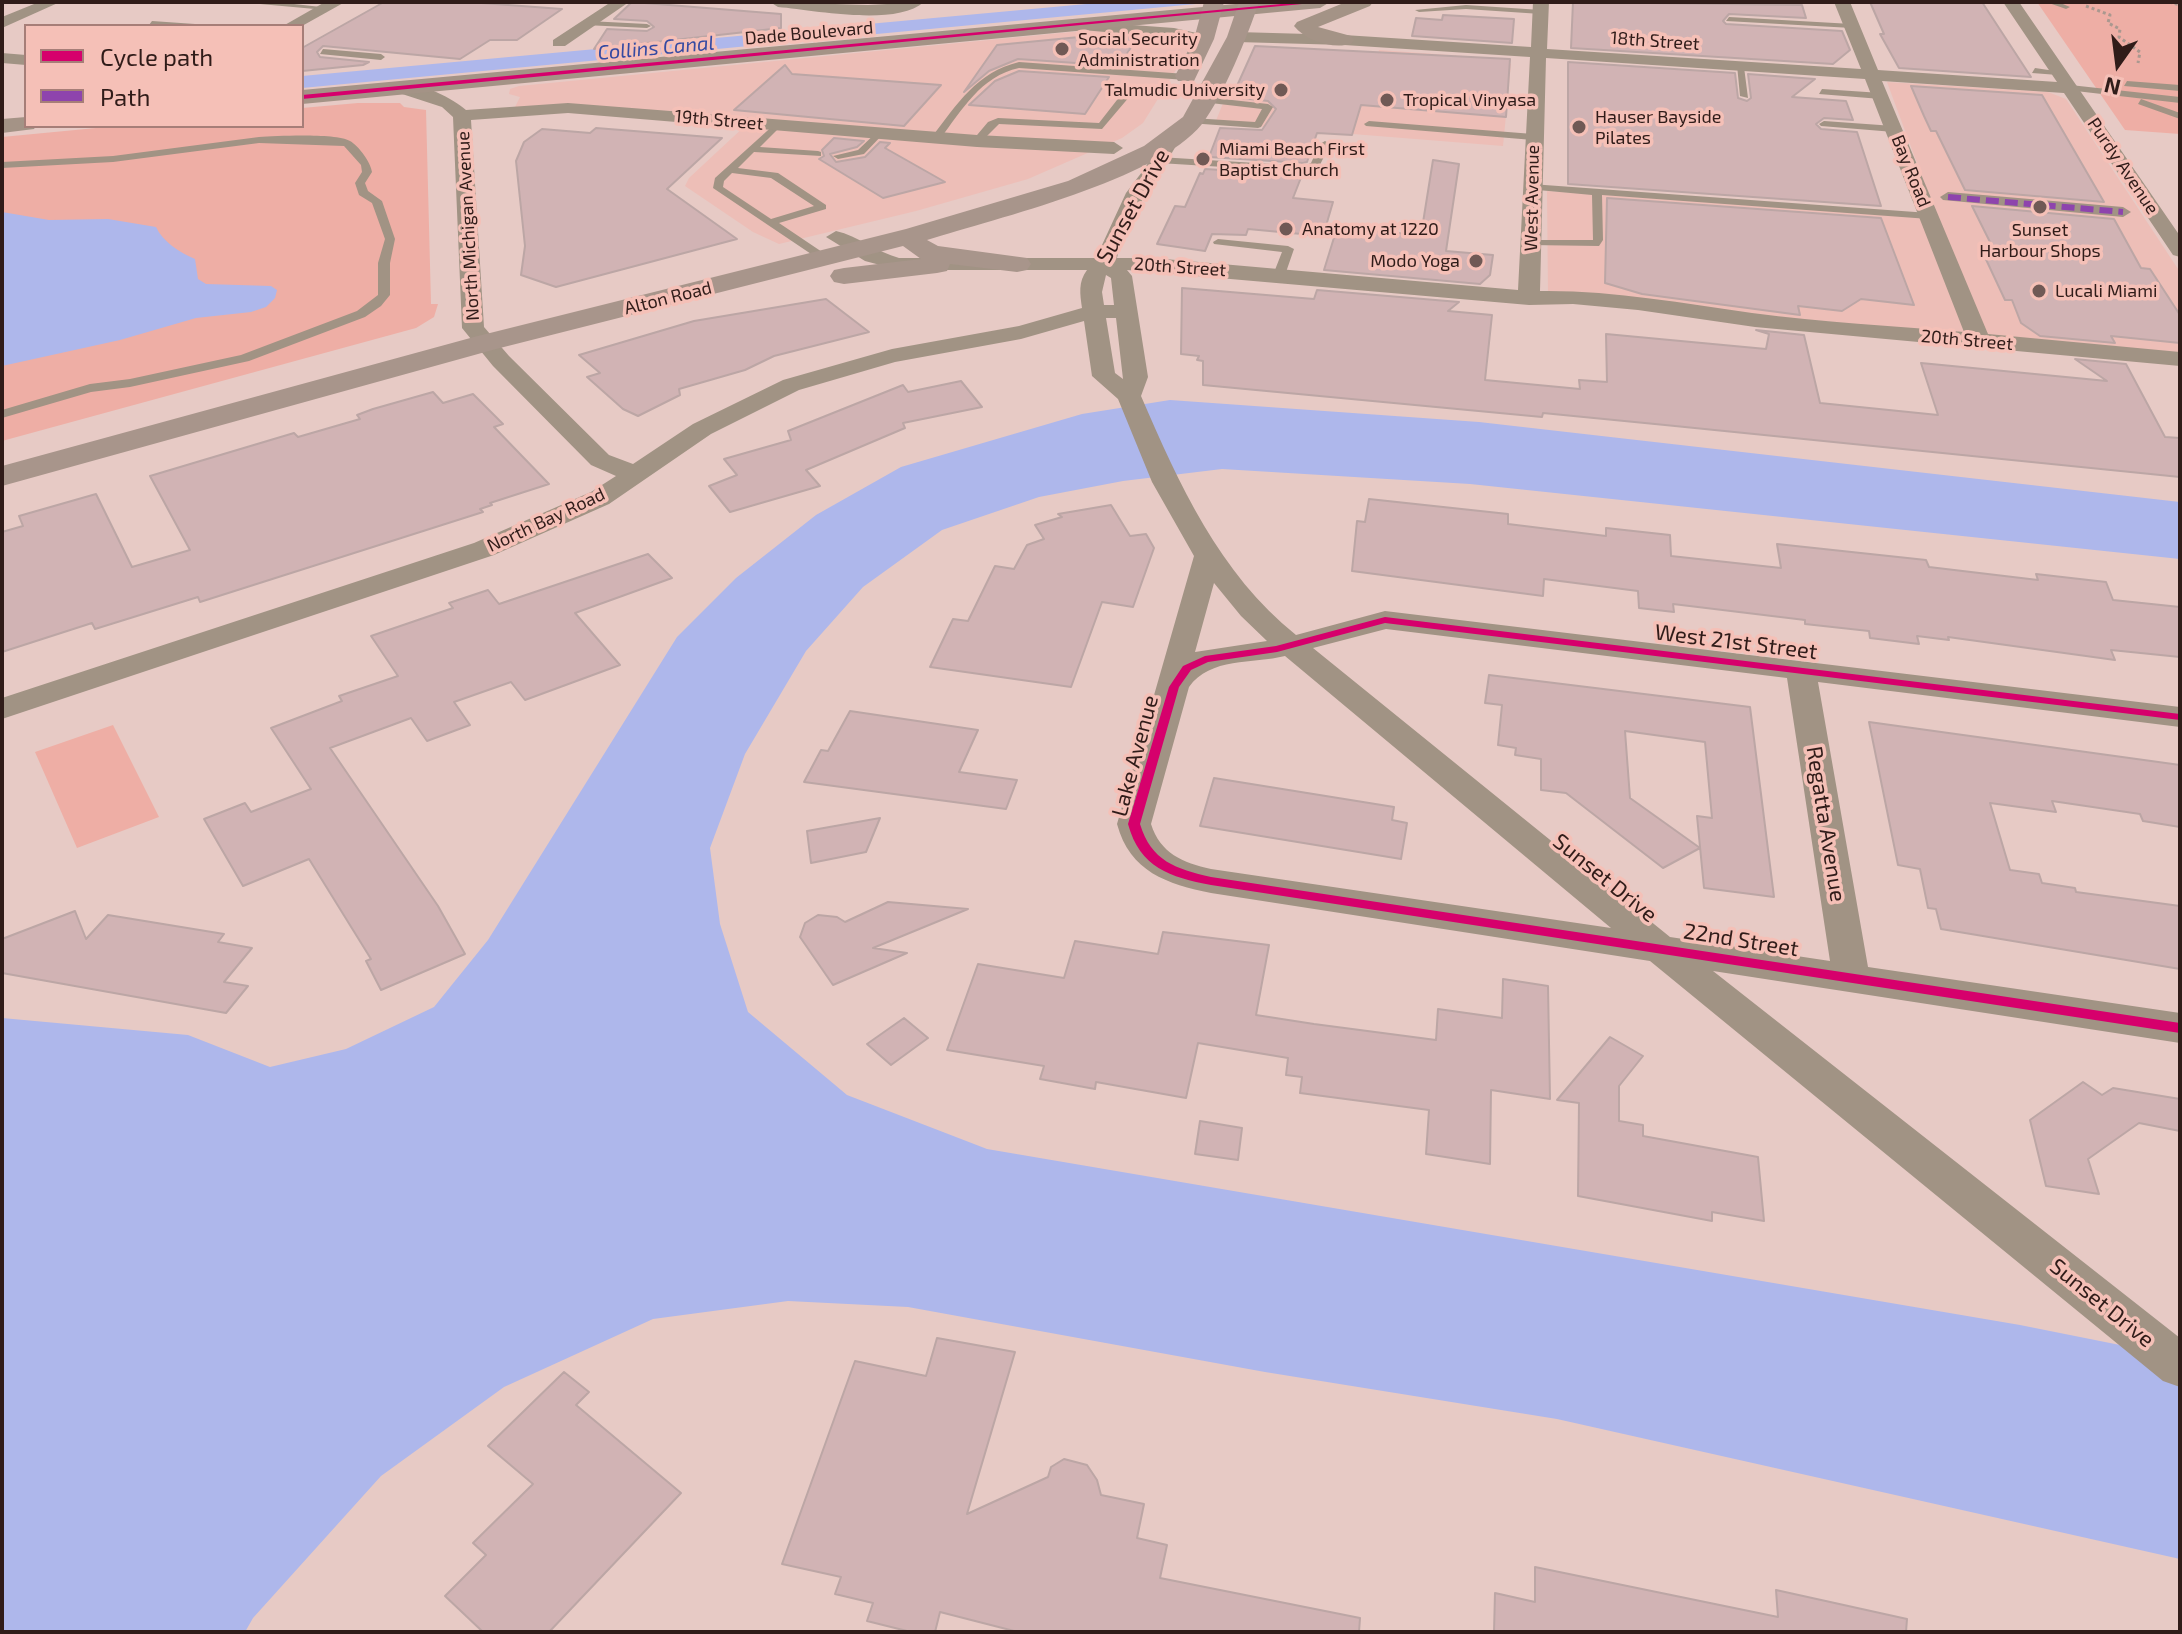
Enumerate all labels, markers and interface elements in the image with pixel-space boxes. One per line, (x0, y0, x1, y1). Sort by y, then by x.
street label: Dade Boulevard (744, 17, 874, 49)
legend (24, 24, 304, 128)
north arrow (2078, 24, 2158, 104)
street label: 18th Street (1610, 27, 1700, 55)
place label: Social Security Administration (1078, 28, 1200, 70)
water label: Collins Canal (597, 31, 715, 65)
marker: Social Security Administration (1053, 40, 1071, 58)
text: Cycle path (100, 42, 213, 71)
text: N (2101, 73, 2123, 102)
place label: Talmudic University (1104, 79, 1265, 101)
marker: Talmudic University (1272, 81, 1290, 99)
text: Path (100, 82, 150, 111)
place label: Tropical Vinyasa (1403, 89, 1536, 111)
marker: Tropical Vinyasa (1378, 91, 1396, 109)
street label: 19th Street (674, 105, 764, 135)
place label: Hauser Bayside Pilates (1595, 106, 1721, 148)
street label: Purdy Avenue (2083, 113, 2163, 219)
marker: Hauser Bayside Pilates (1570, 118, 1588, 136)
street label: North Michigan Avenue (452, 131, 484, 321)
street label: Bay Road (1887, 132, 1935, 210)
place label: Miami Beach First Baptist Church (1219, 138, 1365, 180)
street label: Sunset Drive (1091, 144, 1175, 268)
street label: West Avenue (1520, 144, 1544, 252)
marker: Miami Beach First Baptist Church (1194, 150, 1212, 168)
marker: Sunset Harbour Shops (2031, 198, 2049, 216)
place label: Anatomy at 1220 (1302, 218, 1439, 240)
place label: Sunset Harbour Shops (1979, 219, 2101, 262)
marker: Anatomy at 1220 (1277, 220, 1295, 238)
place label: Modo Yoga (1370, 250, 1460, 272)
marker: Modo Yoga (1467, 252, 1485, 270)
street label: 20th Street (1133, 253, 1227, 281)
street label: Alton Road (622, 277, 714, 319)
place label: Lucali Miami (2055, 280, 2157, 302)
marker: Lucali Miami (2030, 282, 2048, 300)
street label: 20th Street (1920, 325, 2014, 355)
street label: North Bay Road (484, 483, 608, 557)
street label: West 21st Street (1653, 619, 1819, 665)
street label: Lake Avenue (1106, 692, 1164, 820)
street label: Regatta Avenue (1801, 744, 1851, 904)
street label: Sunset Drive (1548, 828, 1662, 928)
street label: 22nd Street (1682, 918, 1800, 962)
street label: Sunset Drive (2045, 1253, 2159, 1353)

